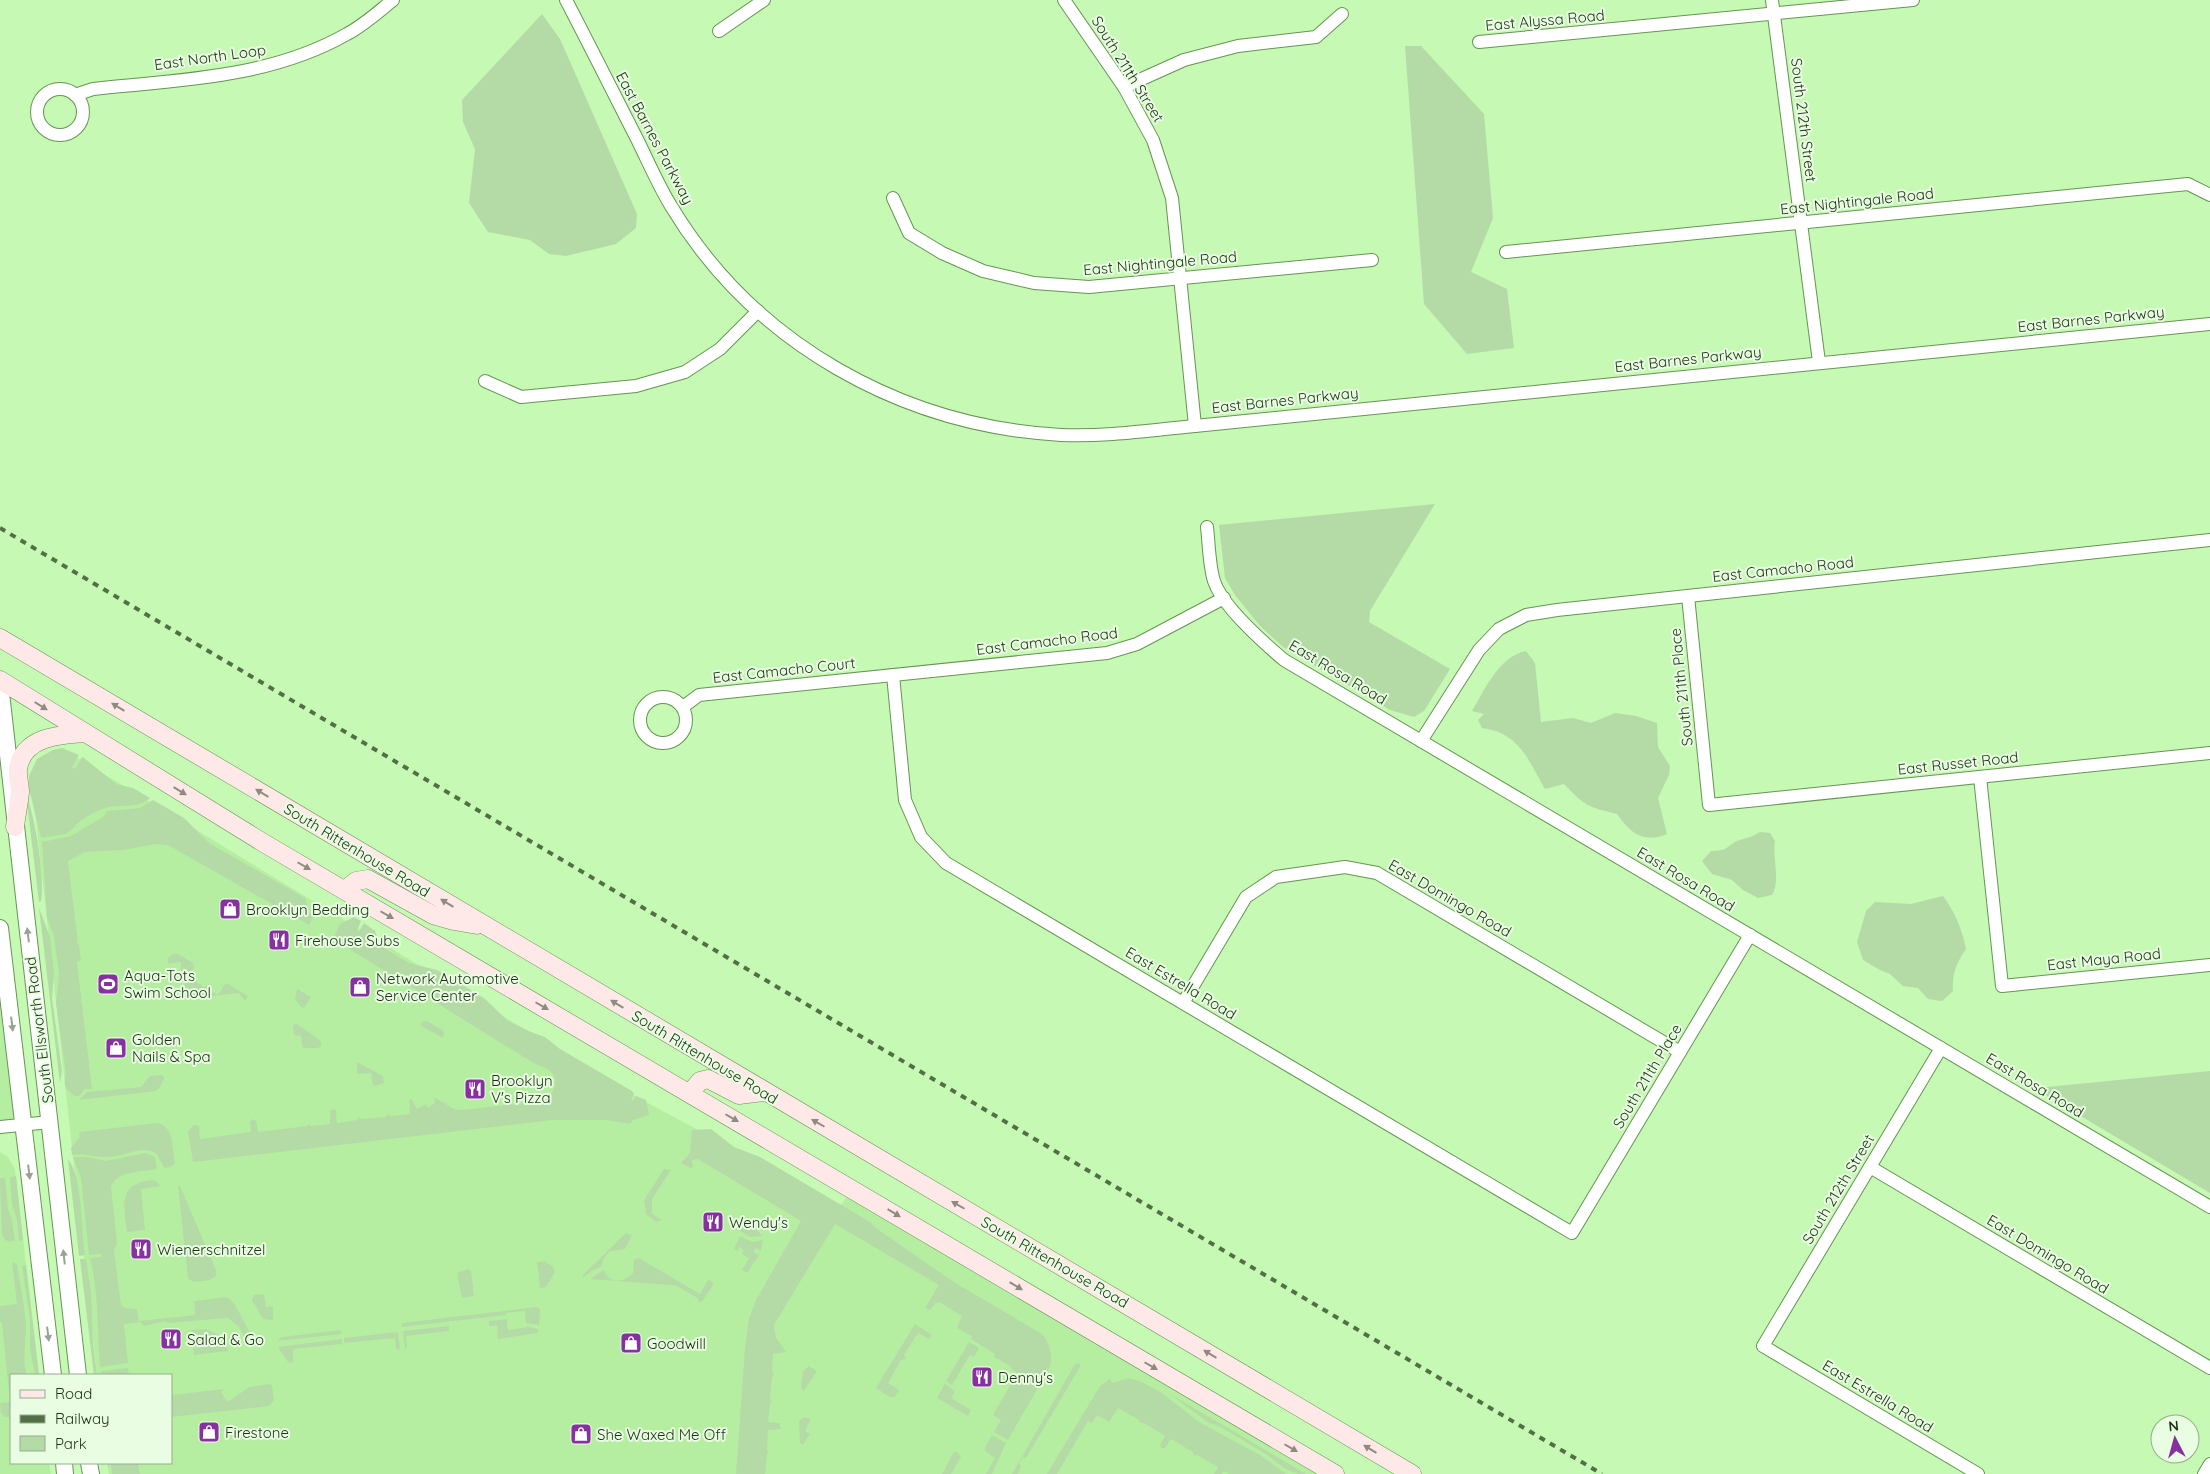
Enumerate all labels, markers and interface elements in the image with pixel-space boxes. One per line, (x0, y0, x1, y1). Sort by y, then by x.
street label: East Alyssa Road (1485, 5, 1605, 35)
street label: South 211th Street (1088, 12, 1168, 126)
street label: East North Loop (153, 40, 267, 74)
street label: South 212th Street (1787, 57, 1821, 183)
street label: East Barnes Parkway (612, 68, 698, 208)
street label: East Nightingale Road (1779, 183, 1935, 219)
street label: East Nightingale Road (1082, 247, 1238, 279)
street label: East Barnes Parkway (2017, 302, 2165, 336)
street label: East Barnes Parkway (1614, 342, 1762, 376)
street label: East Barnes Parkway (1211, 383, 1359, 417)
street label: East Camacho Road (1711, 552, 1855, 586)
street label: East Camacho Road (975, 623, 1119, 659)
street label: South 211th Place (1665, 627, 1697, 747)
street label: East Rosa Road (1286, 635, 1390, 709)
street label: East Camacho Court (712, 653, 856, 687)
one-way arrow (35, 701, 48, 711)
one-way arrow (111, 703, 124, 712)
street label: East Russet Road (1897, 747, 2019, 779)
one-way arrow (173, 787, 186, 796)
one-way arrow (256, 789, 269, 798)
street label: South Rittenhouse Road (280, 799, 434, 901)
street label: East Rosa Road (1634, 842, 1738, 916)
street label: East Domingo Road (1385, 855, 1515, 941)
one-way arrow (297, 861, 310, 870)
shop icon: Brooklyn Bedding (218, 897, 242, 921)
one-way arrow (441, 898, 454, 907)
place label: Brooklyn Bedding (246, 900, 369, 919)
one-way arrow (380, 910, 393, 919)
one-way arrow (24, 926, 32, 942)
restaurant icon: Firehouse Subs (267, 928, 291, 952)
place label: Firehouse Subs (295, 931, 399, 950)
street label: East Estrella Road (1122, 942, 1240, 1024)
street label: East Maya Road (2046, 944, 2162, 974)
street label: South Ellsworth Road (21, 956, 57, 1104)
place label: Aqua-Tots Swim School (124, 966, 211, 1002)
place label: Network Automotive Service Center (376, 969, 519, 1005)
sports icon: Aqua-Tots Swim School (96, 972, 120, 996)
shop icon: Network Automotive Service Center (348, 975, 372, 999)
one-way arrow (610, 999, 623, 1008)
one-way arrow (535, 1002, 549, 1011)
street label: South Rittenhouse Road (628, 1006, 782, 1108)
one-way arrow (8, 1017, 16, 1033)
street label: South 211th Place (1608, 1020, 1686, 1132)
place label: Golden Nails & Spa (132, 1030, 211, 1066)
shop icon: Golden Nails & Spa (104, 1036, 128, 1060)
street label: East Rosa Road (1983, 1048, 2087, 1122)
place label: Brooklyn V's Pizza (491, 1071, 553, 1107)
restaurant icon: Brooklyn V's Pizza (463, 1077, 487, 1101)
one-way arrow (726, 1113, 739, 1122)
one-way arrow (811, 1119, 824, 1128)
street label: South 212th Street (1798, 1131, 1878, 1247)
one-way arrow (25, 1165, 33, 1181)
one-way arrow (952, 1201, 965, 1210)
one-way arrow (887, 1209, 900, 1218)
restaurant icon: Wendy's (701, 1210, 725, 1234)
street label: East Domingo Road (1984, 1210, 2112, 1298)
street label: South Rittenhouse Road (978, 1212, 1132, 1312)
place label: Wendy's (729, 1213, 788, 1232)
restaurant icon: Wienerschnitzel (129, 1237, 153, 1261)
place label: Wienerschnitzel (157, 1240, 265, 1259)
one-way arrow (60, 1248, 68, 1264)
one-way arrow (1009, 1282, 1023, 1291)
one-way arrow (44, 1326, 52, 1342)
restaurant icon: Salad & Go (159, 1327, 183, 1351)
place label: Salad & Go (187, 1330, 264, 1349)
shop icon: Goodwill (619, 1331, 643, 1355)
place label: Goodwill (647, 1334, 706, 1353)
one-way arrow (1204, 1350, 1217, 1359)
street label: East Estrella Road (1819, 1355, 1937, 1437)
one-way arrow (1145, 1362, 1158, 1371)
restaurant icon: Denny's (970, 1365, 994, 1389)
place label: Denny's (998, 1368, 1053, 1387)
legend (10, 1374, 172, 1464)
text: Road (55, 1384, 92, 1403)
text: Railway (55, 1409, 110, 1428)
north arrow (2150, 1414, 2200, 1464)
text: N (2168, 1417, 2180, 1436)
shop icon: Firestone (197, 1420, 221, 1444)
shop icon: She Waxed Me Off (569, 1422, 593, 1446)
place label: Firestone (225, 1423, 289, 1442)
place label: She Waxed Me Off (597, 1425, 726, 1444)
text: Park (55, 1434, 87, 1453)
one-way arrow (1285, 1444, 1298, 1453)
one-way arrow (1363, 1445, 1376, 1454)

